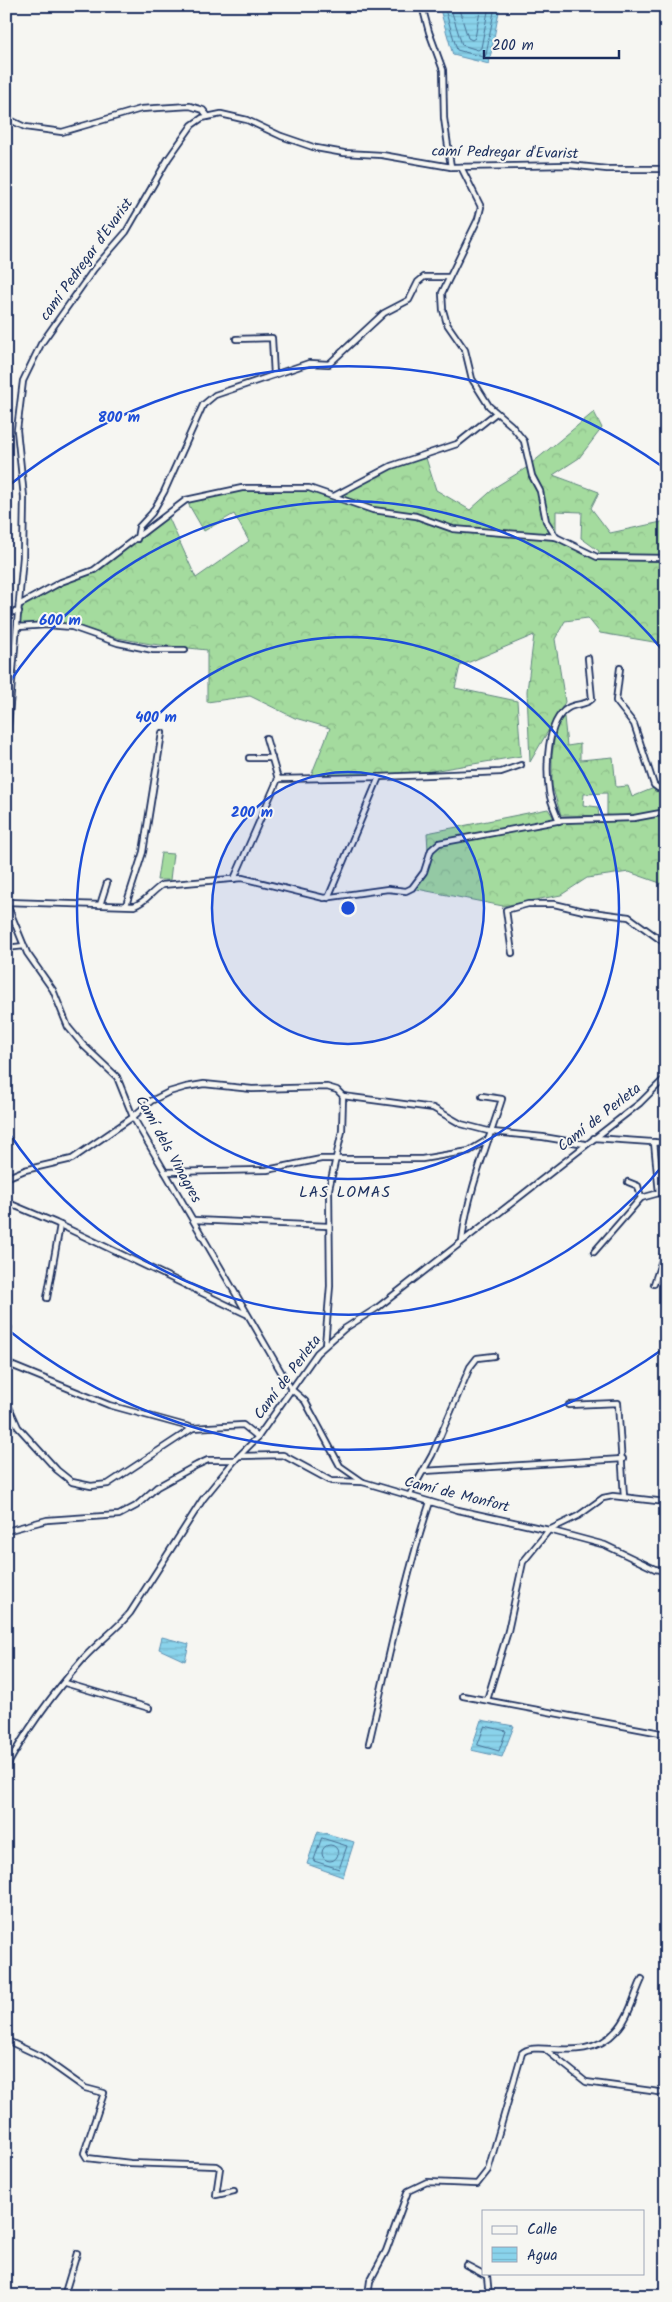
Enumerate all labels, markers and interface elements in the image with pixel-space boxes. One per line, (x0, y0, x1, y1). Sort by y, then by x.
scale bar (484, 28, 620, 60)
text: 200 m (492, 34, 534, 58)
street label: camí Pedregar d'Evarist (431, 140, 579, 166)
street label: camí Pedregar d'Evarist (34, 193, 140, 326)
text: 800 m (98, 406, 140, 430)
text: 600 m (39, 609, 81, 633)
text: 400 m (135, 706, 177, 730)
text: 200 m (231, 801, 273, 825)
centre of rings (339, 899, 357, 917)
street label: Camí de Perleta (552, 1077, 647, 1158)
street label: Camí dels Vinagres (129, 1091, 208, 1208)
district label: LAS LOMAS (299, 1180, 391, 1205)
street label: Camí de Perleta (248, 1330, 328, 1425)
street label: Camí de Monfort (402, 1470, 512, 1520)
legend (482, 2210, 644, 2274)
text: Calle (527, 2218, 557, 2242)
text: Agua (527, 2244, 558, 2268)

